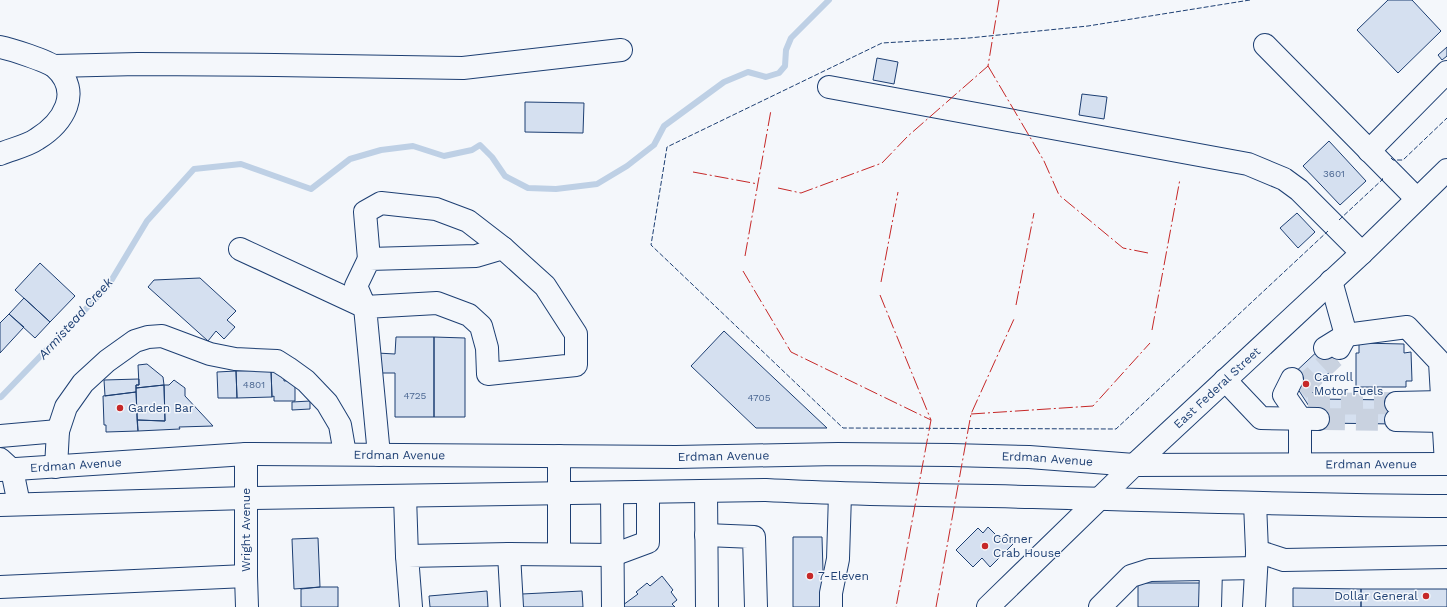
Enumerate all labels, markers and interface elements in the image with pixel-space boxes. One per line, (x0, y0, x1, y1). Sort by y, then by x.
house number: 3601 (1323, 168, 1345, 179)
water label: Armistead Creek (34, 274, 116, 363)
street label: East Federal Street (1171, 344, 1263, 431)
place label: Carroll Motor Fuels (1314, 370, 1383, 398)
house number: 4801 (243, 379, 265, 390)
marker: Carroll Motor Fuels (1301, 379, 1311, 389)
house number: 4725 (404, 390, 427, 401)
house number: 4705 (747, 392, 771, 403)
place label: Garden Bar (128, 401, 194, 415)
marker: Garden Bar (115, 403, 125, 413)
street label: Erdman Avenue (354, 448, 445, 462)
street label: Erdman Avenue (677, 448, 769, 464)
street label: Erdman Avenue (1001, 449, 1094, 469)
street label: Erdman Avenue (30, 455, 122, 475)
street label: Erdman Avenue (1325, 457, 1417, 471)
street label: Wright Avenue (239, 488, 253, 572)
place label: Corner Crab House (993, 532, 1061, 560)
marker: Corner Crab House (980, 541, 990, 551)
place label: 7-Eleven (818, 569, 869, 583)
marker: 7-Eleven (805, 571, 815, 581)
place label: Dollar General (1334, 589, 1418, 603)
marker: Dollar General (1421, 591, 1431, 601)

